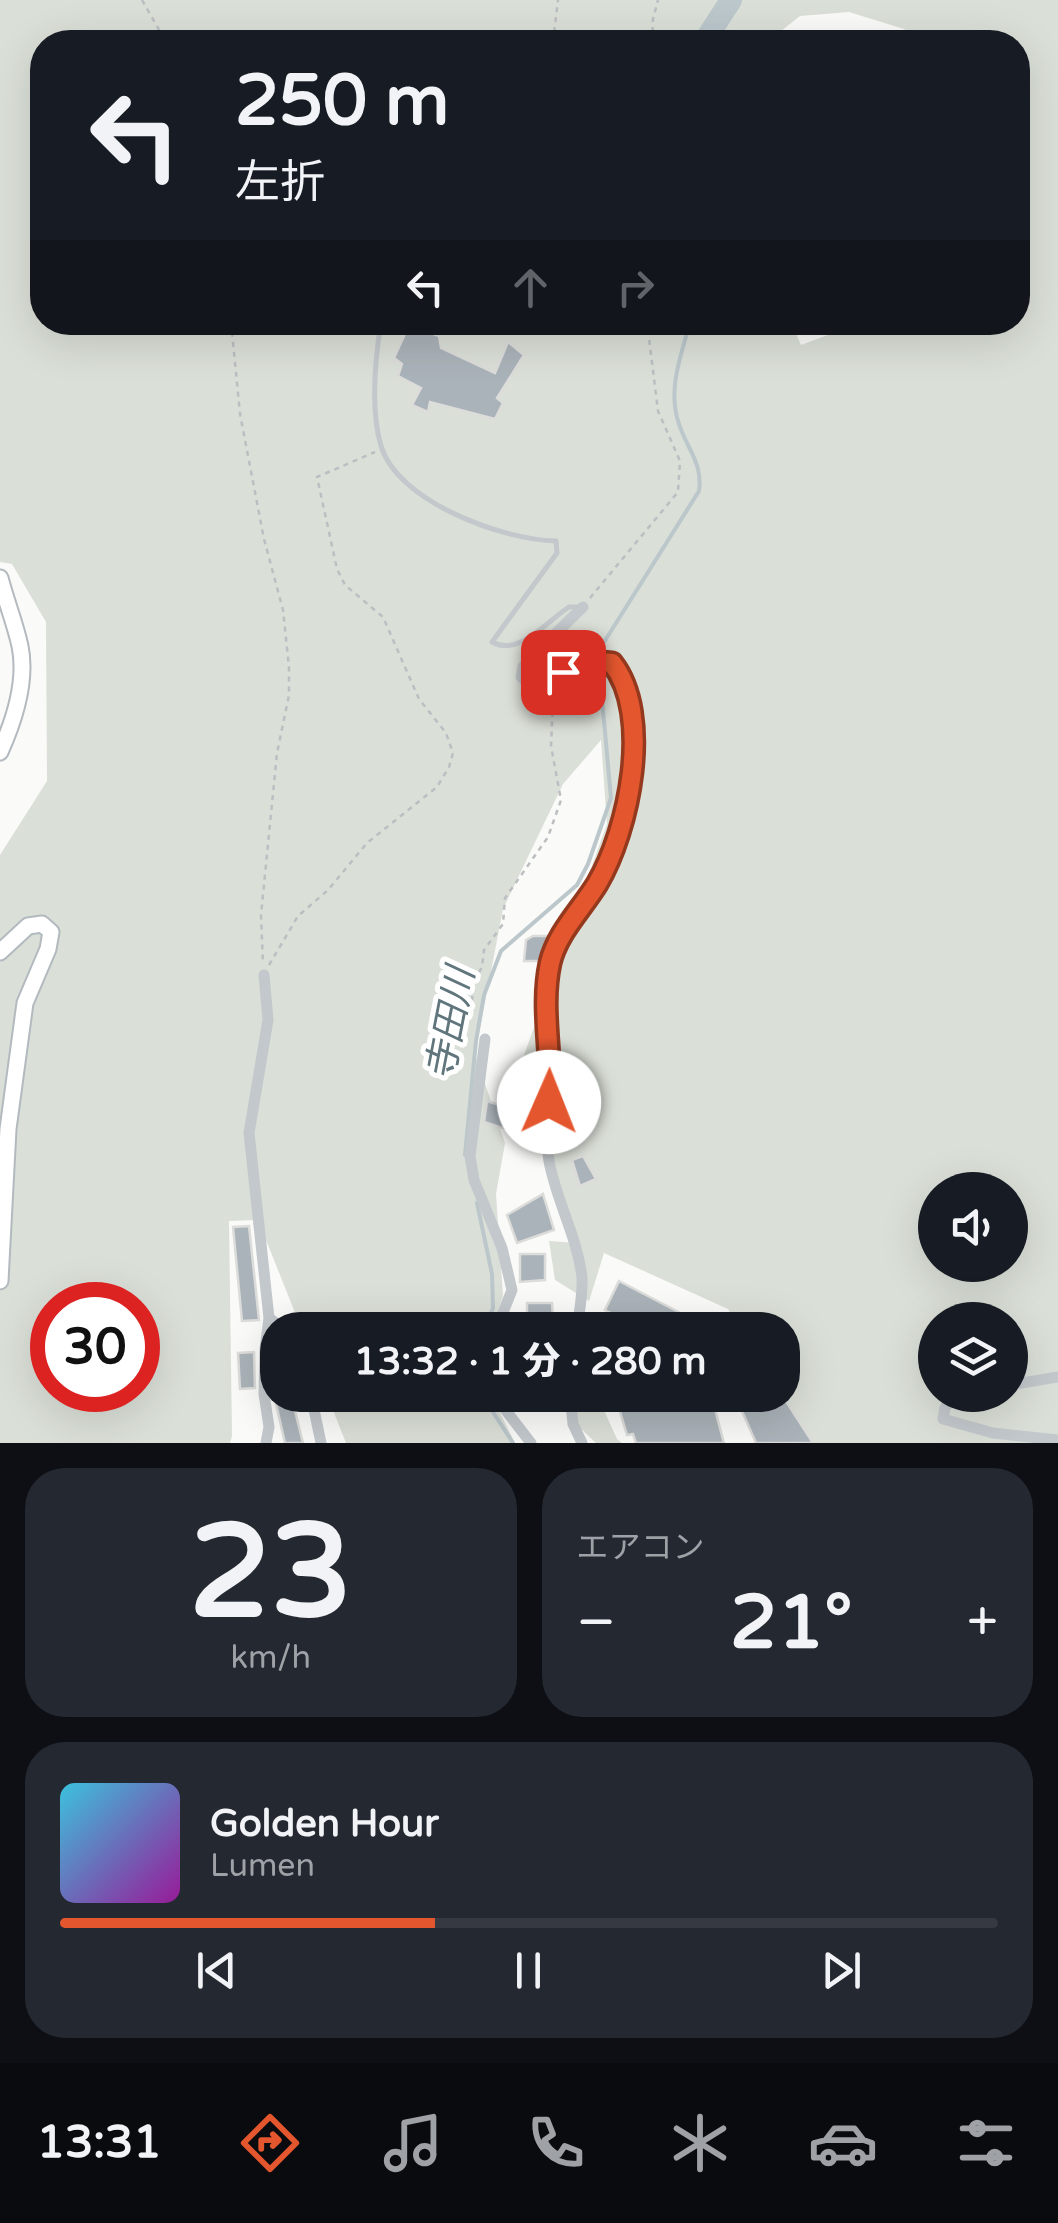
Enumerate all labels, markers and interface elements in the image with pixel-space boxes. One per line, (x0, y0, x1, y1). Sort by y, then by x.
text: 250 m (235, 60, 449, 144)
icon: left (70, 70, 200, 200)
text: 左折 (235, 156, 325, 210)
icon: left (398, 260, 453, 315)
icon: ahead (503, 260, 558, 315)
icon: right (608, 260, 663, 315)
pin (521, 630, 606, 715)
icon: arrive (536, 645, 591, 700)
water label: 寺田川 (418, 960, 485, 1084)
position arrow (497, 1050, 601, 1154)
map controls (918, 1172, 1028, 1412)
button: sound (918, 1172, 1028, 1282)
speed limit sign: 30 (30, 1282, 160, 1412)
button: layers (918, 1302, 1028, 1412)
text: 13:32 · 1 分 · 280 m (354, 1339, 706, 1385)
text: 23 (189, 1496, 352, 1652)
text: エアコン (577, 1529, 705, 1567)
text: 21° (730, 1578, 853, 1668)
text: − (577, 1590, 616, 1656)
text: + (967, 1590, 998, 1656)
text: km/h (231, 1639, 311, 1677)
text: Golden Hour (210, 1801, 439, 1847)
text: Lumen (210, 1847, 315, 1885)
icon: previous (189, 1943, 244, 1998)
icon: pause (501, 1943, 556, 1998)
icon: next (814, 1943, 869, 1998)
icon: directions (235, 2108, 305, 2178)
icon: music (378, 2108, 448, 2178)
icon: phone (521, 2108, 591, 2178)
icon: climate (665, 2108, 735, 2178)
icon: car (808, 2108, 878, 2178)
icon: filters (951, 2108, 1021, 2178)
text: 13:31 (37, 2116, 161, 2170)

